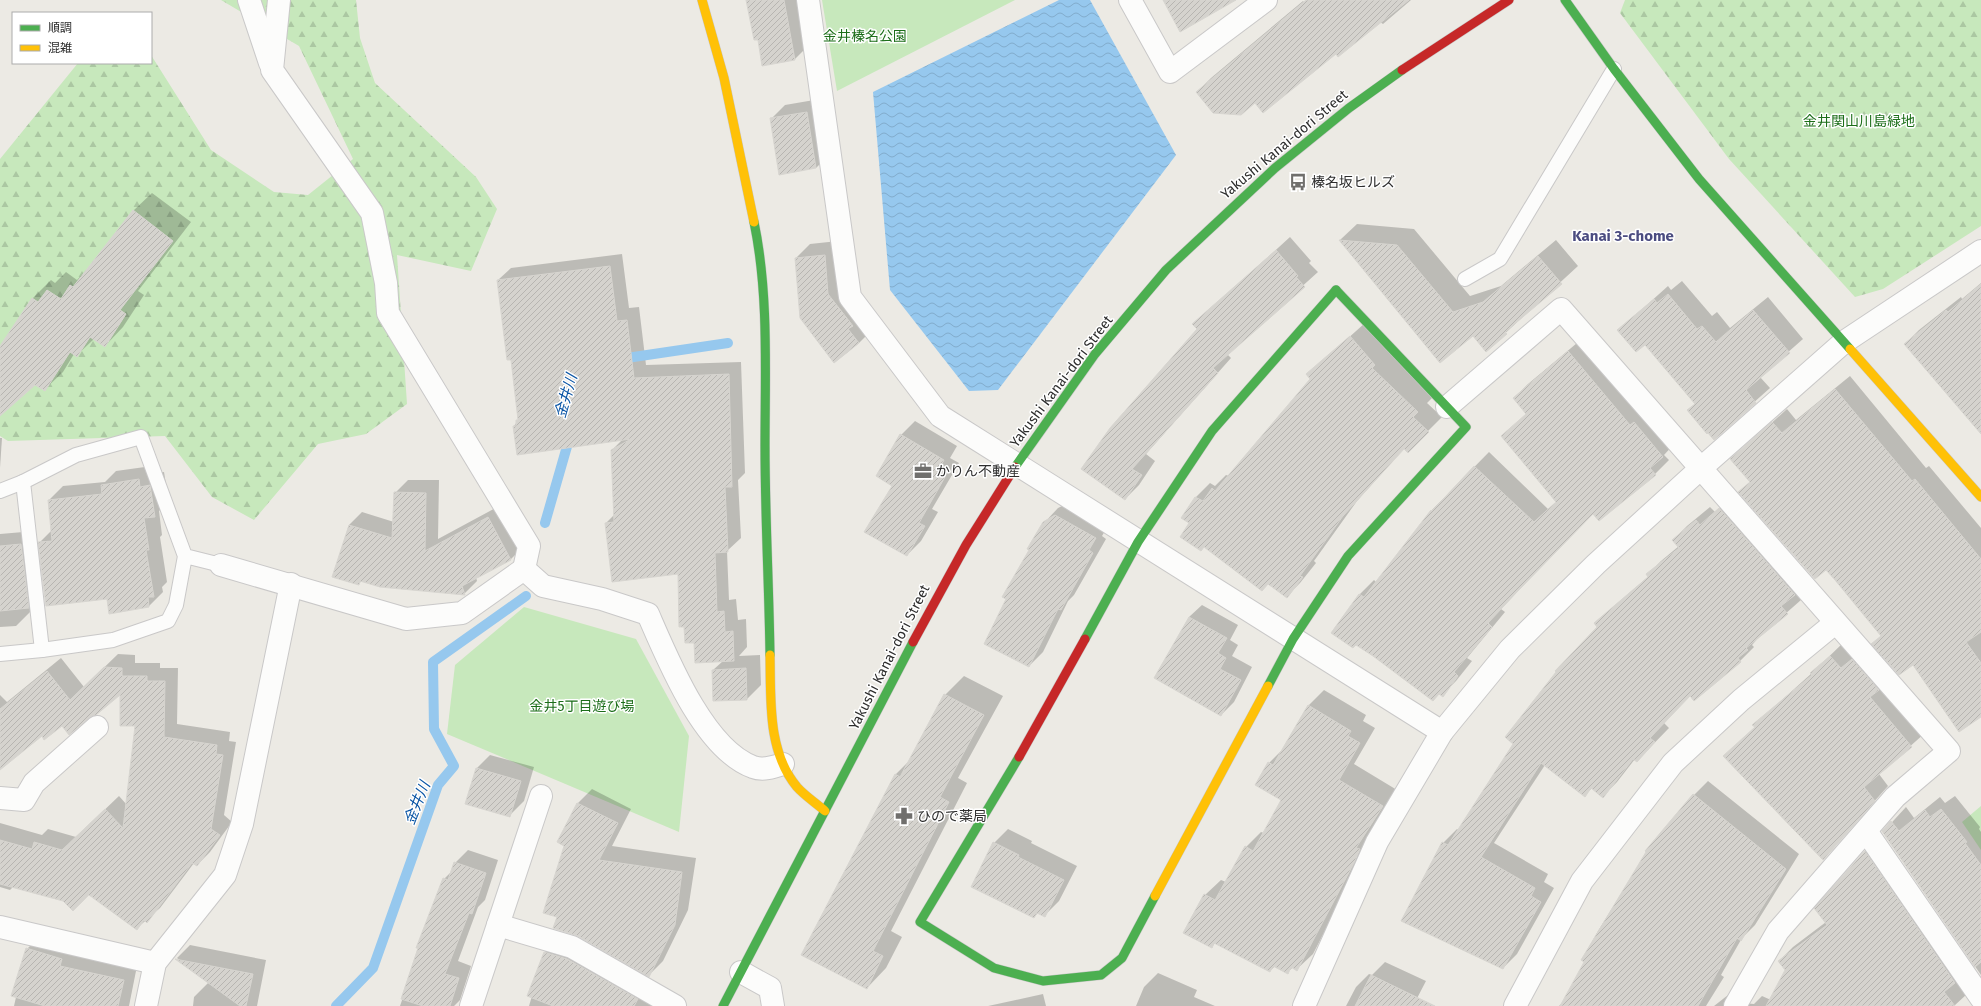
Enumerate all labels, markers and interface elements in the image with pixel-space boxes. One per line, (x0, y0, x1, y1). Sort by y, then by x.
legend (12, 12, 152, 64)
text: 順調 (48, 21, 72, 35)
park label: 金井榛名公園 (823, 28, 907, 45)
text: 混雑 (48, 41, 72, 55)
street label: Yakushi Kanai-dori Street (1217, 86, 1352, 203)
park label: 金井関山川島緑地 (1803, 113, 1915, 130)
bus stop icon: 榛名坂ヒルズ (1288, 172, 1308, 192)
place label: 榛名坂ヒルズ (1311, 174, 1395, 191)
district label: Kanai 3-chome (1572, 227, 1674, 245)
street label: Yakushi Kanai-dori Street (1006, 311, 1117, 451)
water label: 金井川 (551, 370, 581, 420)
office icon: かりん不動産 (913, 461, 933, 481)
place label: かりん不動産 (936, 463, 1020, 480)
street label: Yakushi Kanai-dori Street (845, 581, 934, 733)
park label: 金井5丁目遊び場 (529, 698, 635, 715)
water label: 金井川 (400, 777, 435, 827)
pharmacy icon: ひので薬局 (894, 806, 914, 826)
place label: ひので薬局 (917, 808, 987, 825)

